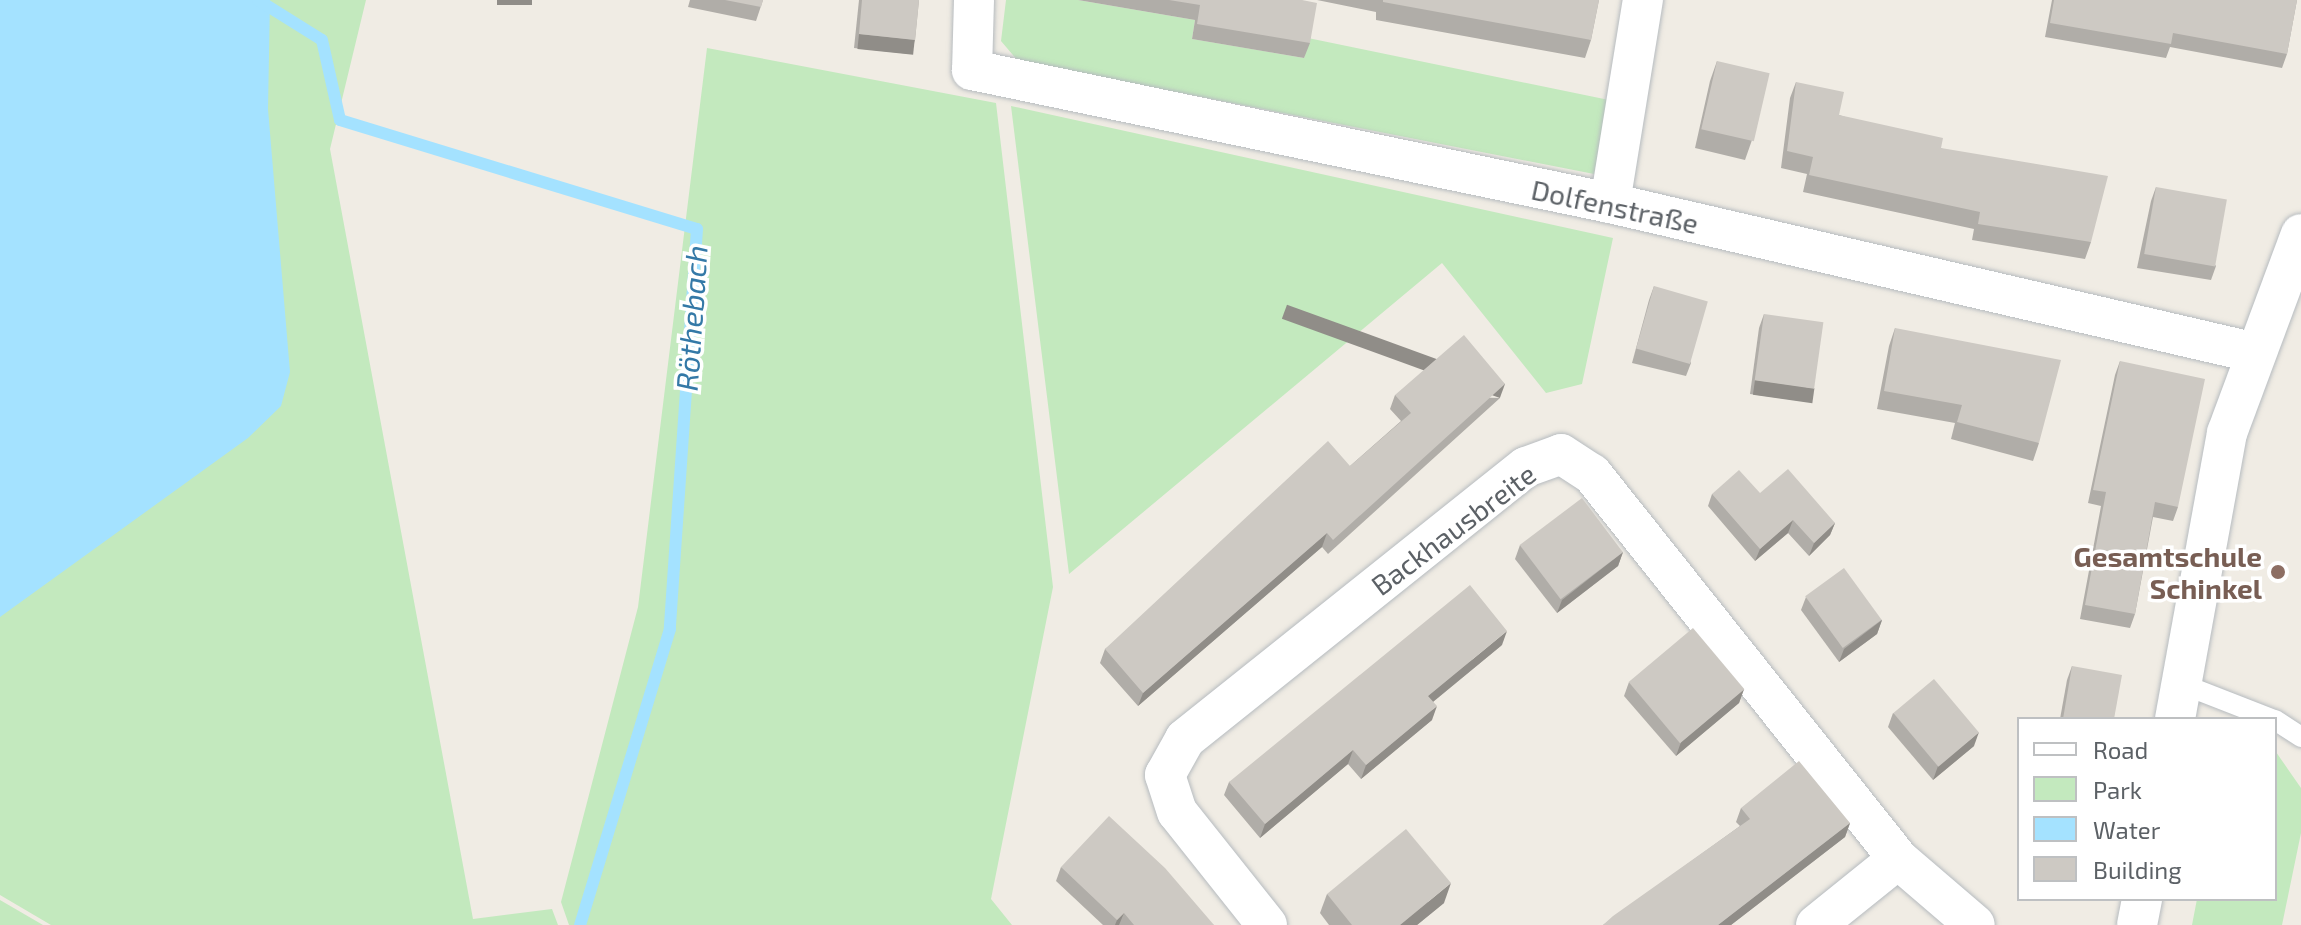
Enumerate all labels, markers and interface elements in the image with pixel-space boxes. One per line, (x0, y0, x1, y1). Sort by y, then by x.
street label: Dolfenstraße (1528, 172, 1702, 240)
water label: Röthebach (668, 244, 714, 392)
street label: Backhausbreite (1364, 456, 1542, 602)
place label: Gesamtschule Schinkel (2074, 539, 2262, 605)
marker: Gesamtschule Schinkel (2269, 563, 2287, 581)
legend (2017, 717, 2277, 901)
text: Road (2093, 735, 2148, 764)
text: Park (2093, 775, 2142, 804)
text: Water (2093, 815, 2160, 844)
text: Building (2093, 855, 2182, 884)

